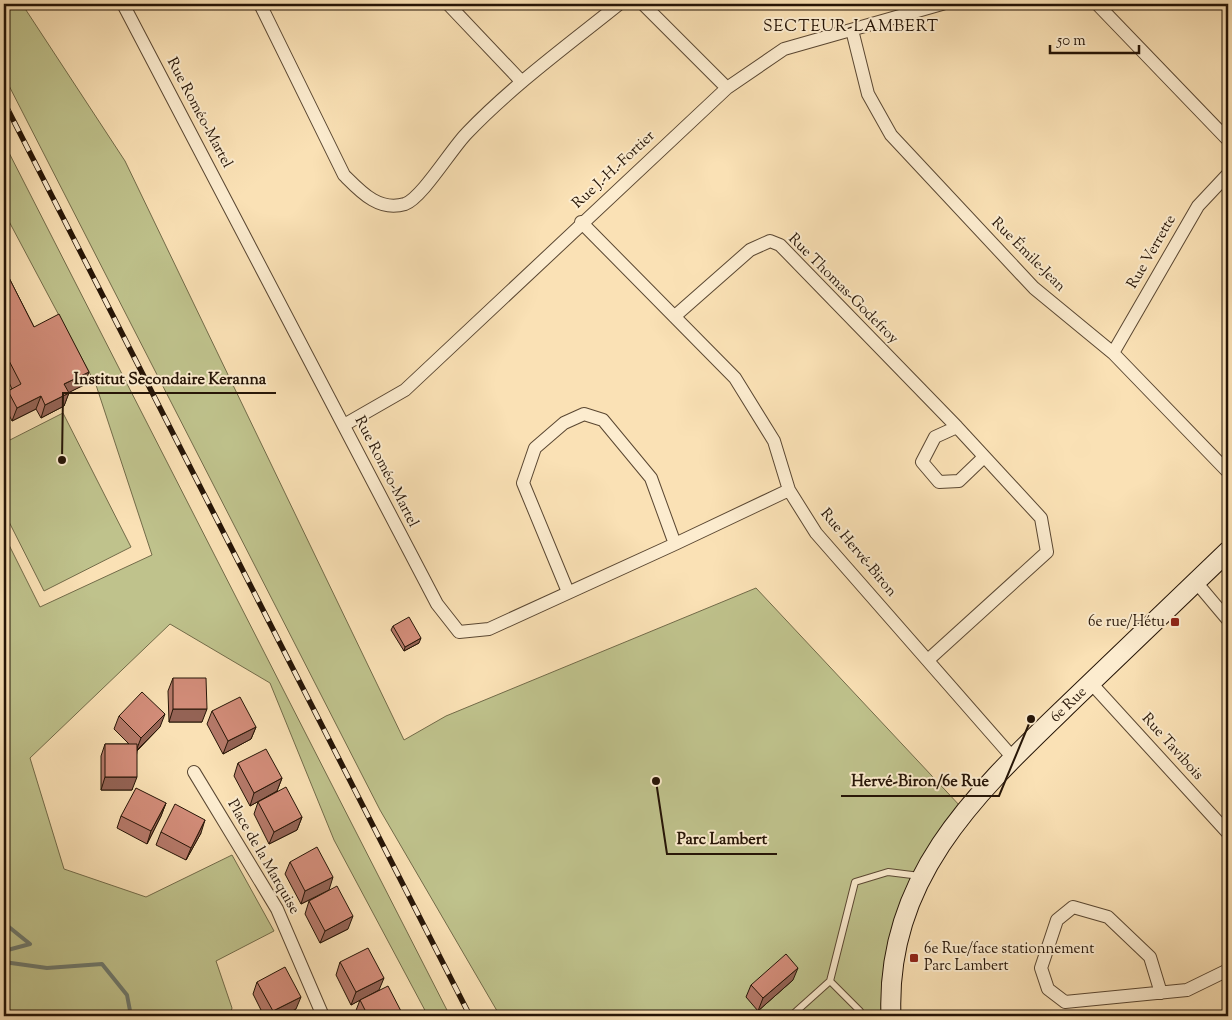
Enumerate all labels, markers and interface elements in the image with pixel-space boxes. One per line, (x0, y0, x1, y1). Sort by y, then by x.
district label: SECTEUR-LAMBERT (763, 16, 939, 39)
scale bar (1050, 22, 1138, 54)
text: 50 m (1056, 31, 1086, 52)
street label: Rue Roméo-Martel (161, 54, 237, 172)
street label: Rue J.-H.-Fortier (568, 126, 660, 214)
street label: Rue Verrette (1122, 211, 1182, 293)
street label: Rue Émile-Jean (986, 212, 1071, 297)
street label: Rue Thomas-Godefroy (783, 229, 903, 349)
callout: Institut Secondaire Keranna (63, 362, 276, 393)
text: Institut Secondaire Keranna (74, 369, 267, 392)
street label: Rue Roméo-Martel (349, 413, 423, 531)
street label: Rue Hervé-Biron (815, 504, 901, 602)
place label: 6e rue/Hétu (1088, 612, 1165, 633)
marker: 6e rue/Hétu (1169, 616, 1181, 628)
street label: 6e Rue (1046, 682, 1092, 728)
street label: Rue Tavibois (1136, 709, 1208, 785)
callout: Hervé-Biron/6e Rue (841, 765, 999, 796)
text: Hervé-Biron/6e Rue (851, 771, 989, 794)
street label: Place de la Marquise (222, 796, 304, 918)
callout: Parc Lambert (667, 823, 777, 854)
text: Parc Lambert (677, 829, 768, 852)
place label: 6e Rue/face stationnement Parc Lambert (924, 939, 1094, 977)
marker: 6e Rue/face stationnement Parc Lambert (908, 952, 920, 964)

